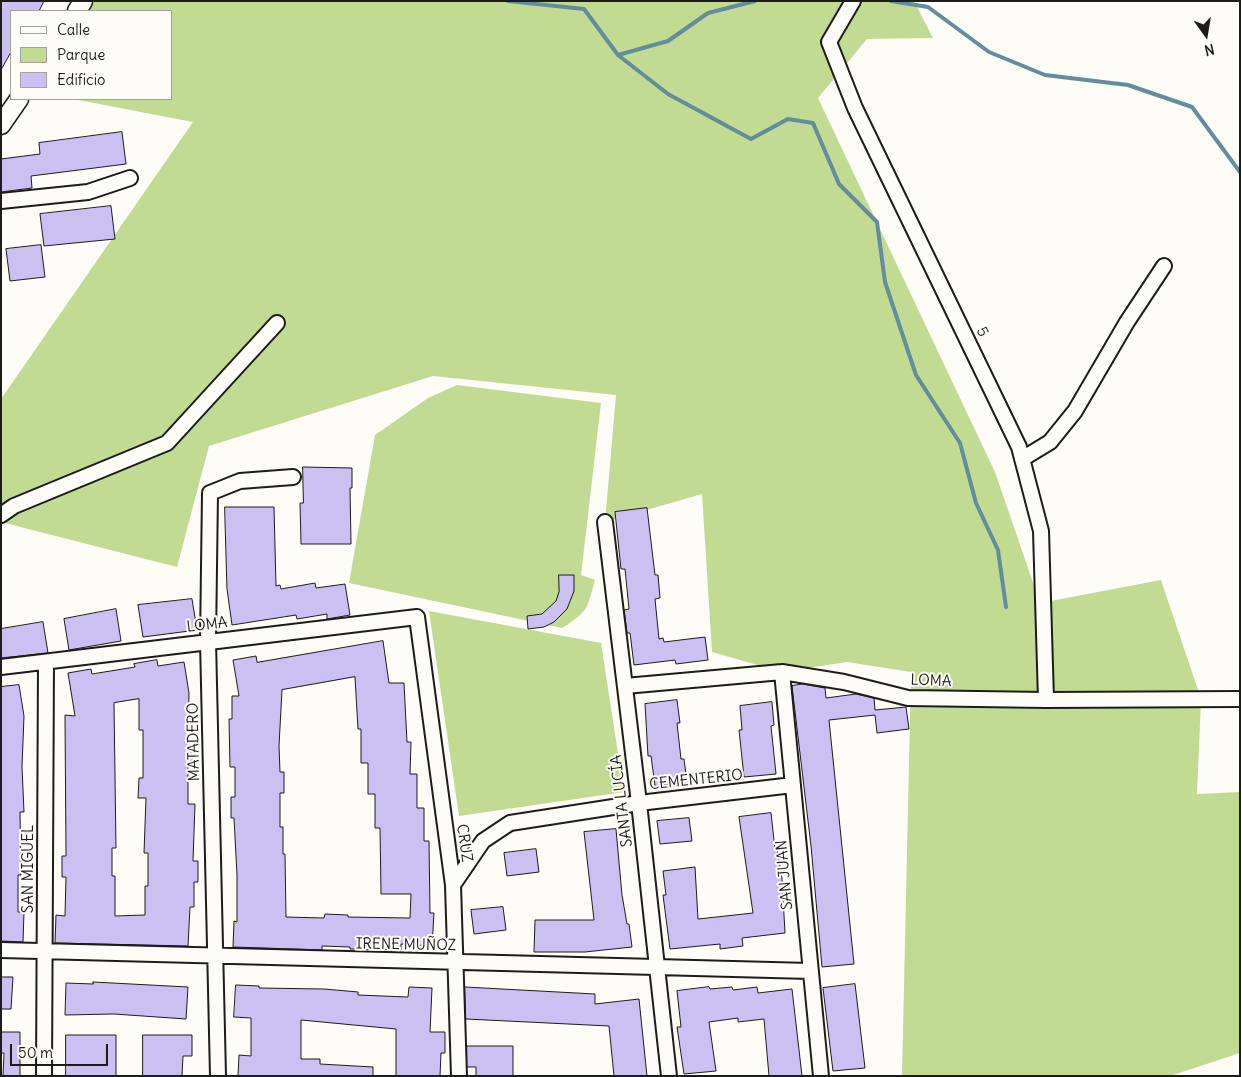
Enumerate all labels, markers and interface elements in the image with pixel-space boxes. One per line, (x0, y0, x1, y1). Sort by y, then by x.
legend (10, 10, 172, 100)
north arrow (1181, 10, 1231, 60)
text: Calle (57, 20, 90, 39)
text: N (1203, 40, 1216, 59)
text: Parque (57, 45, 105, 64)
text: Edificio (57, 70, 105, 89)
street label: 5 (972, 324, 992, 340)
street label: LOMA (186, 614, 228, 636)
street label: LOMA (910, 671, 952, 691)
street label: MATADERO (184, 703, 204, 781)
street label: SANTA LUCÍA (607, 754, 637, 848)
street label: CEMENTERIO (648, 766, 744, 794)
street label: CRUZ (452, 823, 476, 863)
street label: SAN MIGUEL (20, 825, 38, 913)
street label: SAN JUAN (773, 839, 797, 911)
street label: IRENE MUÑOZ (356, 935, 456, 955)
scale bar (12, 1034, 110, 1066)
text: 50 m (18, 1043, 53, 1062)

